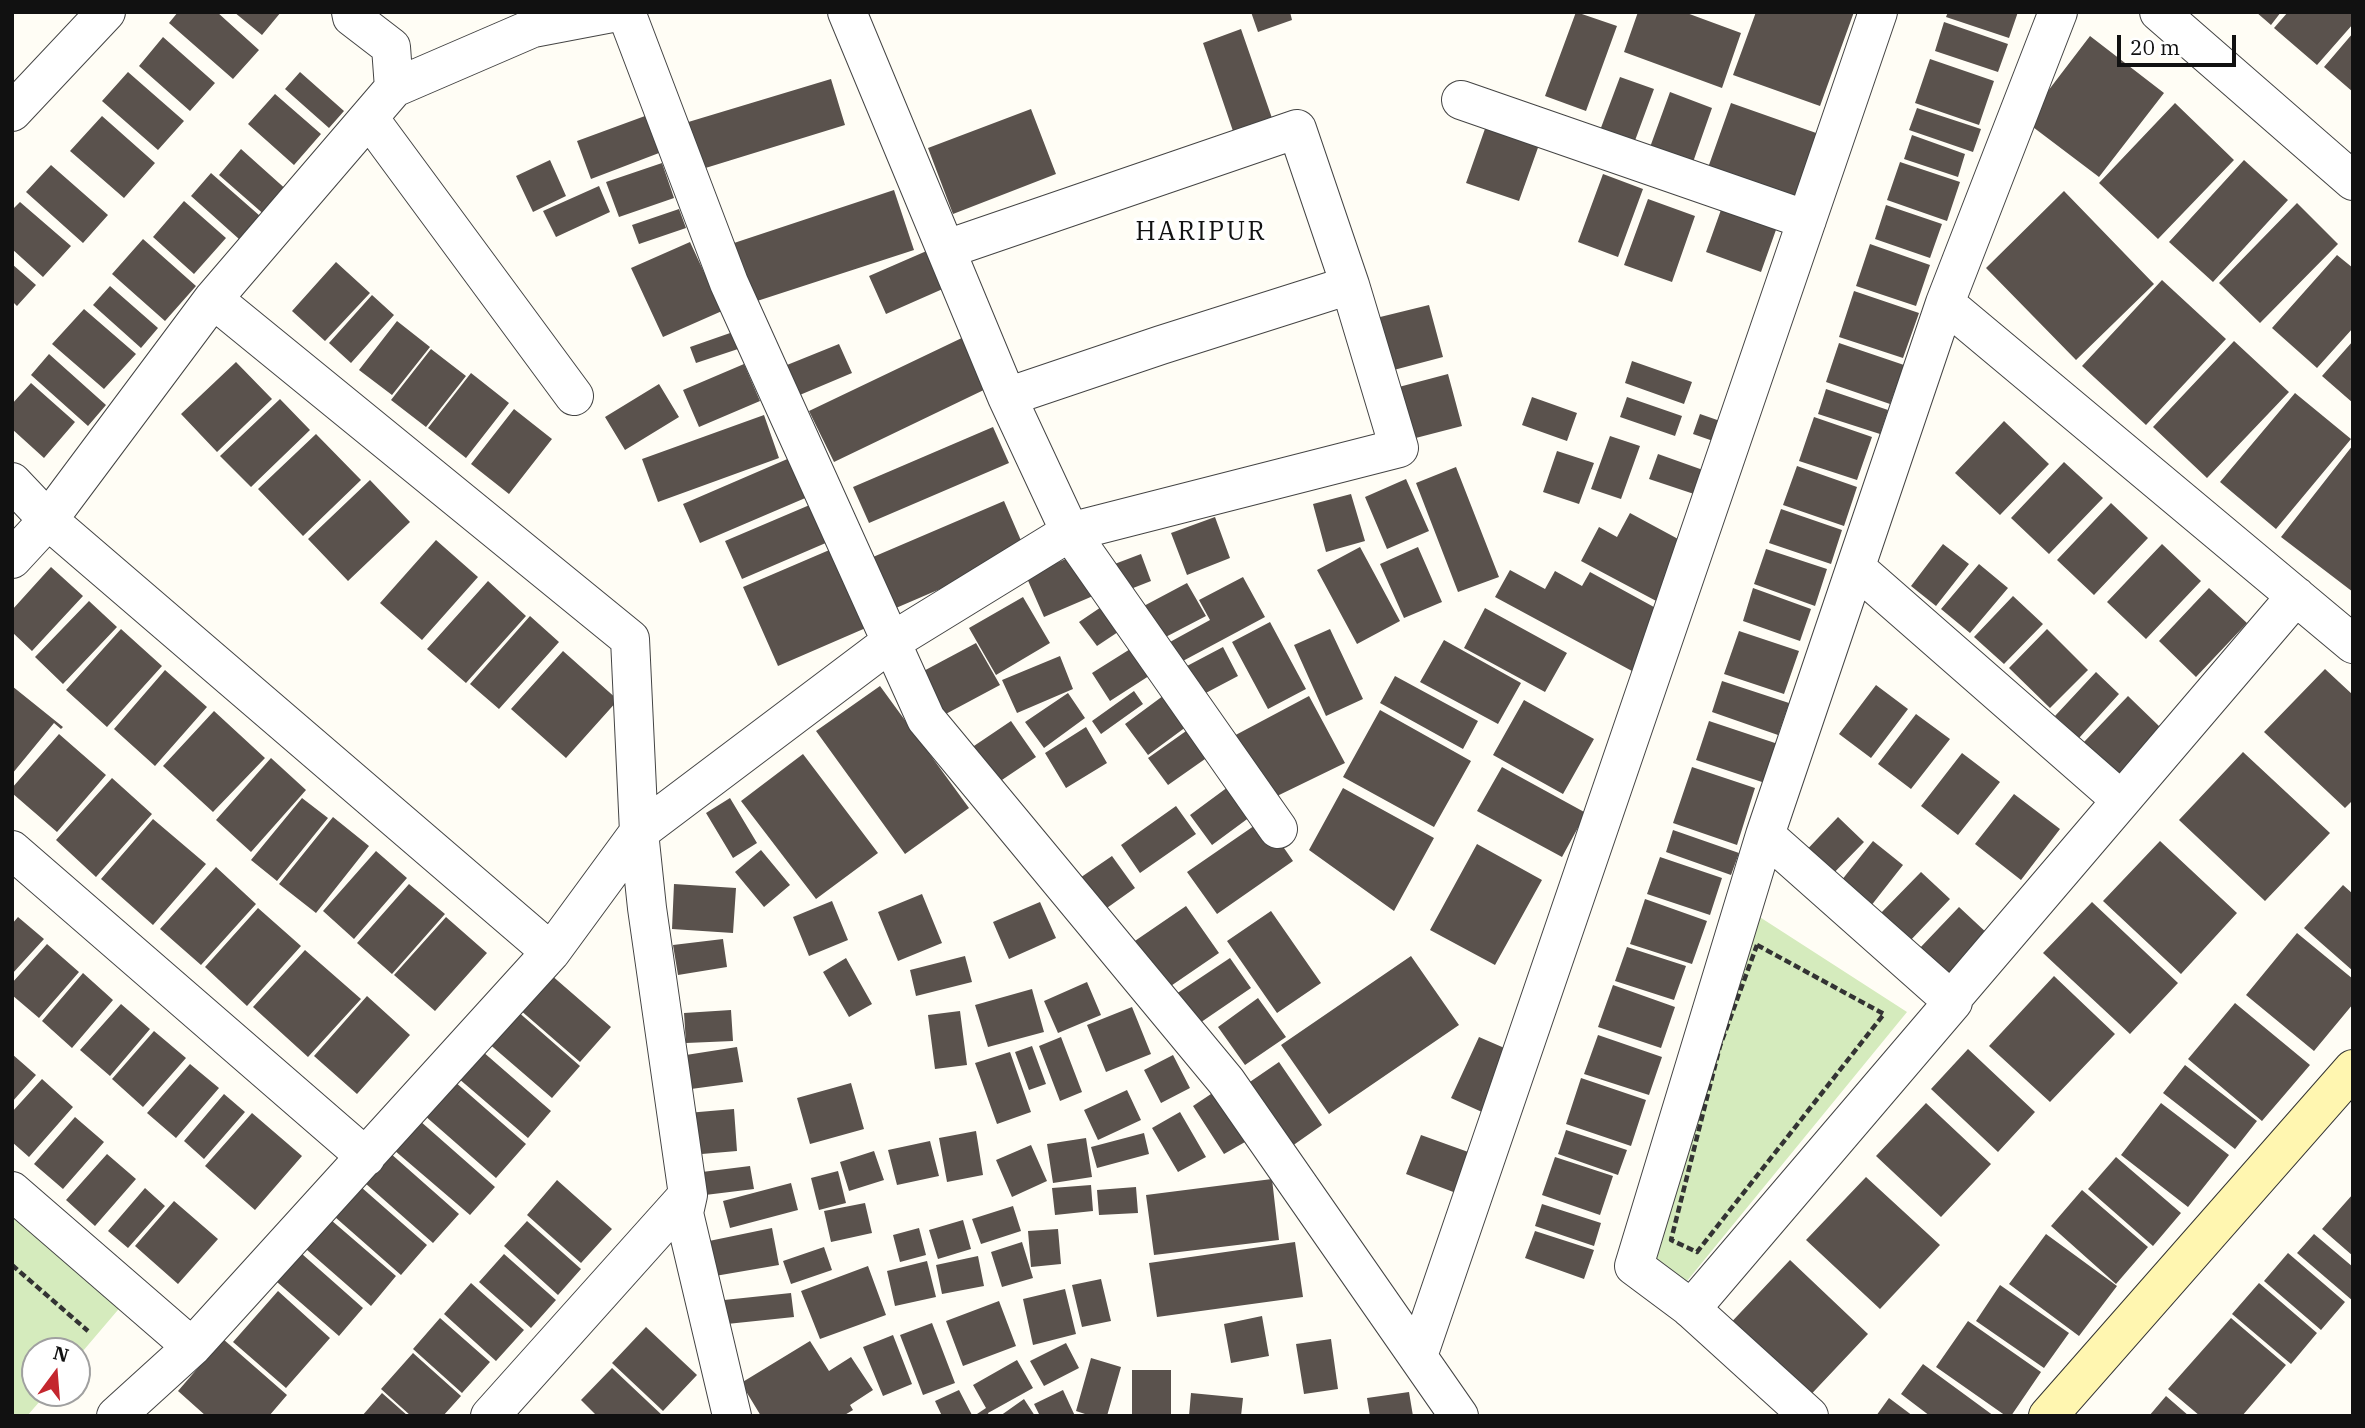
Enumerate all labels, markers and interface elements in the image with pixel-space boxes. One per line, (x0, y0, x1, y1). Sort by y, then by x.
scale bar (2120, 21, 2239, 65)
text: 20 m (2130, 33, 2180, 61)
district label: HARIPUR (1136, 216, 1266, 248)
north arrow (21, 1337, 91, 1407)
text: N (51, 1340, 72, 1367)

